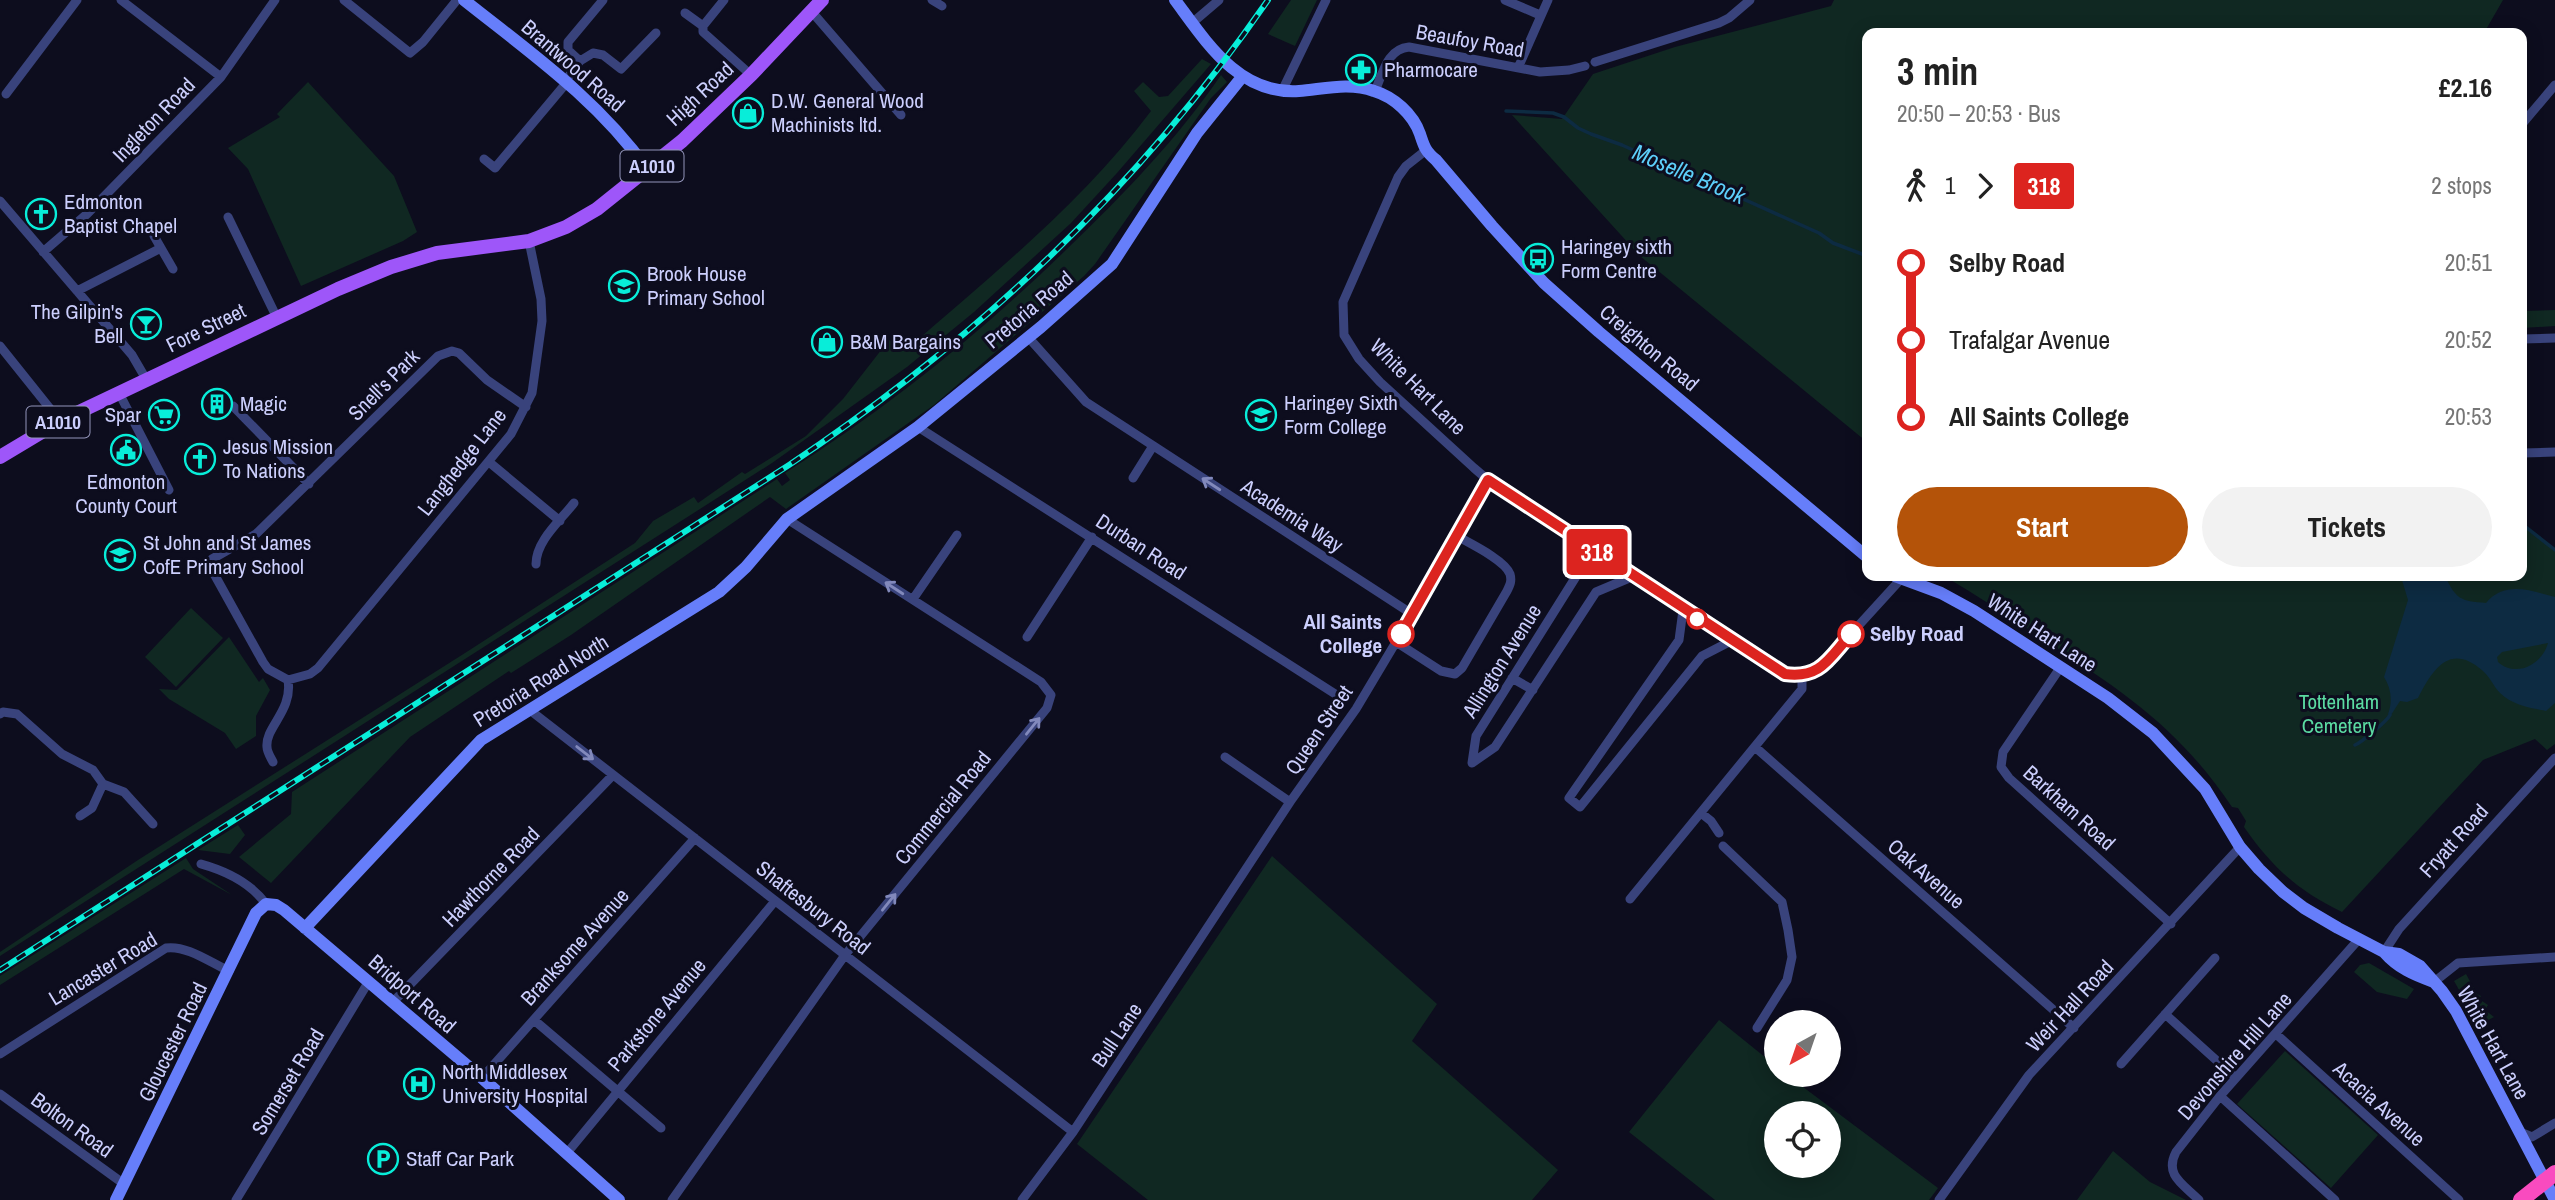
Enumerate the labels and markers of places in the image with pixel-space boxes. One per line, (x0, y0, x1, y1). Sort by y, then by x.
pharmacy icon: Pharmocare (1344, 53, 1378, 87)
place label: Pharmocare (1384, 55, 1478, 84)
place label: D.W. General Wood Machinists ltd. (771, 86, 924, 139)
shop icon: D.W. General Wood Machinists ltd. (731, 96, 765, 130)
place label: Edmonton Baptist Chapel (64, 187, 177, 240)
church icon: Edmonton Baptist Chapel (24, 197, 58, 231)
place label: Haringey sixth Form Centre (1561, 232, 1672, 285)
bus stop icon: Haringey sixth Form Centre (1521, 242, 1555, 276)
place label: Brook House Primary School (647, 259, 765, 312)
school or university icon: Brook House Primary School (607, 269, 641, 303)
place label: The Gilpin's Bell (31, 297, 123, 350)
bar icon: The Gilpin's Bell (129, 307, 163, 341)
shop icon: B&M Bargains (810, 325, 844, 359)
place label: B&M Bargains (850, 327, 961, 356)
building icon: Magic (200, 387, 234, 421)
place label: Haringey Sixth Form College (1284, 388, 1398, 441)
place label: Magic (240, 389, 287, 418)
supermarket icon: Spar (147, 398, 181, 432)
school or university icon: Haringey Sixth Form College (1244, 398, 1278, 432)
place label: Spar (105, 400, 141, 429)
place label: Jesus Mission To Nations (223, 432, 333, 485)
public building icon: Edmonton County Court (109, 433, 143, 467)
church icon: Jesus Mission To Nations (183, 442, 217, 476)
place label: Edmonton County Court (75, 467, 177, 520)
place label: St John and St James CofE Primary School (143, 528, 311, 581)
school or university icon: St John and St James CofE Primary School (103, 538, 137, 572)
place label: All Saints College (1304, 607, 1382, 660)
unlabelled marker (1687, 609, 1707, 629)
place label: Selby Road (1870, 619, 1964, 648)
marker: All Saints College (1388, 621, 1414, 647)
marker: Selby Road (1838, 621, 1864, 647)
place label: North Middlesex University Hospital (442, 1057, 587, 1110)
hospital icon: North Middlesex University Hospital (402, 1067, 436, 1101)
parking icon: Staff Car Park (366, 1142, 400, 1176)
place label: Staff Car Park (406, 1144, 514, 1173)

